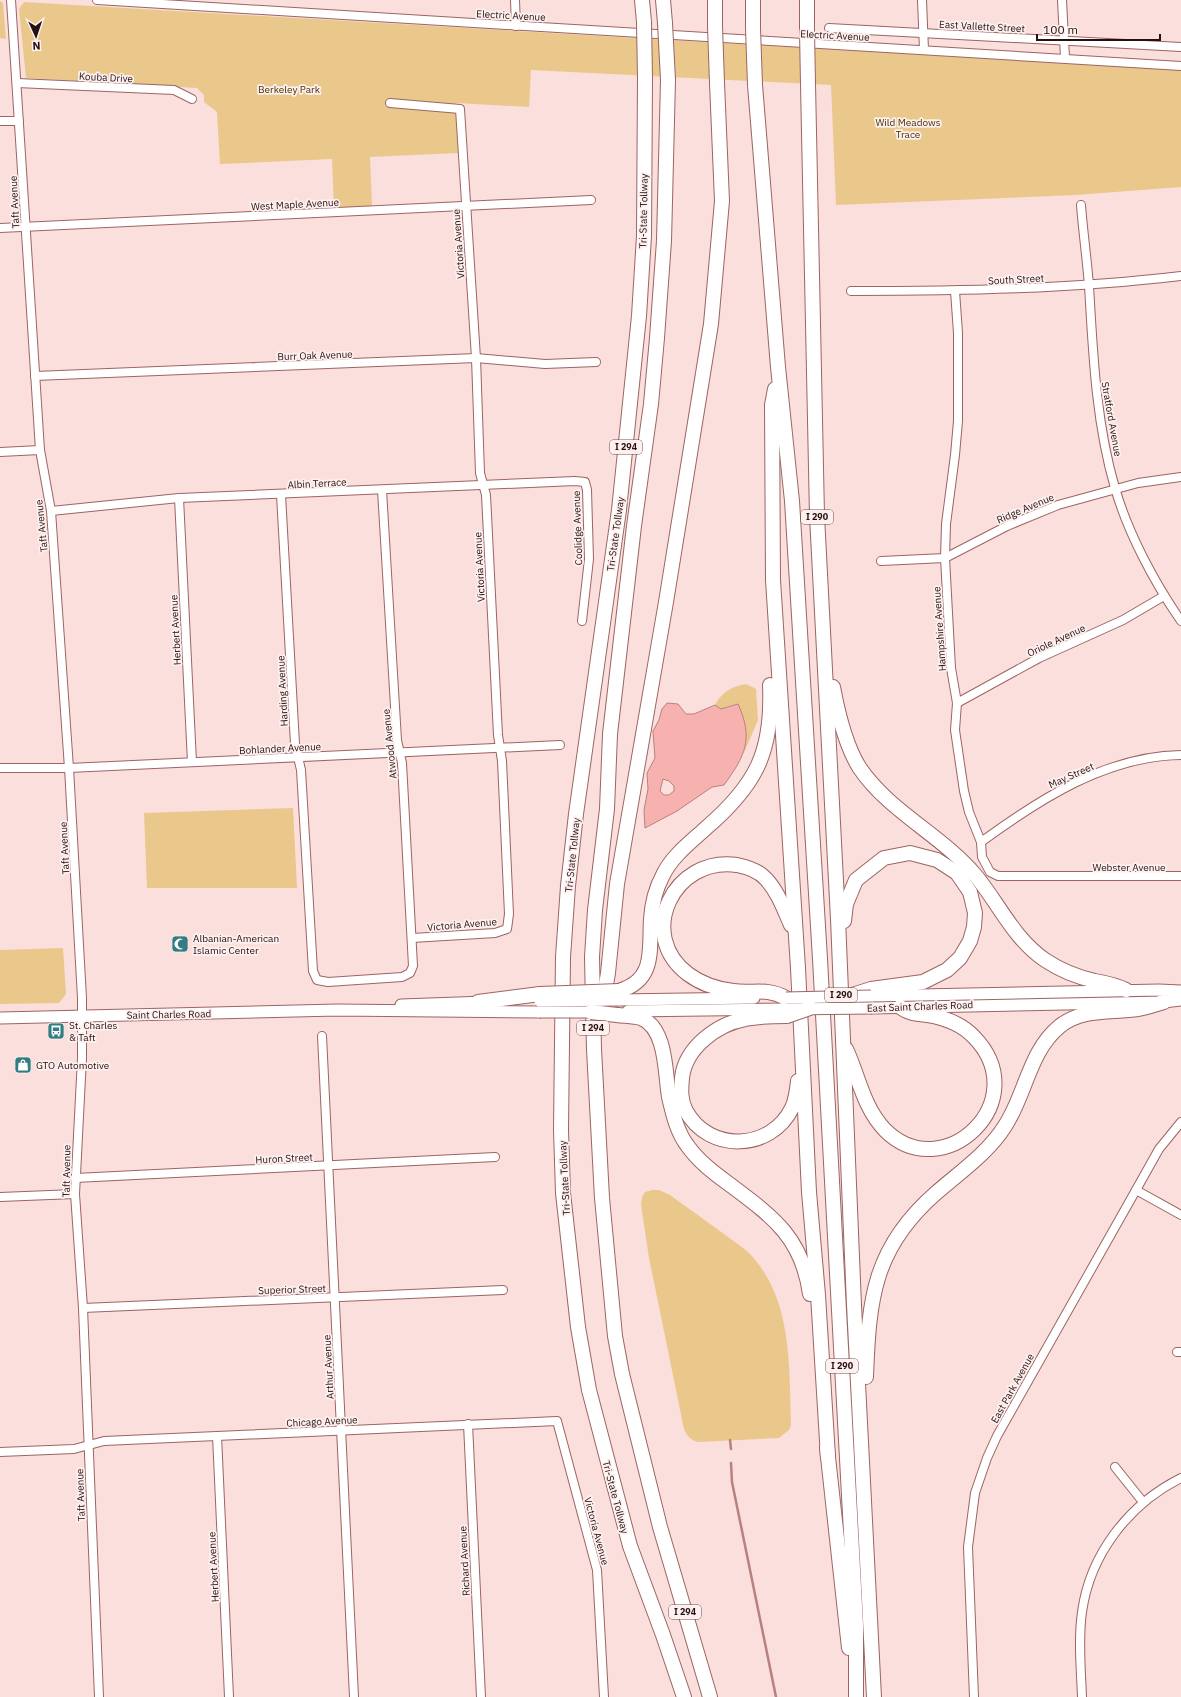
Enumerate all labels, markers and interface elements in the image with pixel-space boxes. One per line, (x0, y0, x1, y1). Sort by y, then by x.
street label: Electric Avenue (476, 7, 547, 24)
north arrow (16, 16, 56, 56)
scale bar (1037, 16, 1160, 42)
street label: East Vallette Street (939, 18, 1026, 35)
text: 100 m (1043, 22, 1078, 37)
street label: Electric Avenue (800, 27, 871, 44)
text: N (32, 39, 41, 53)
street label: Kouba Drive (79, 70, 134, 85)
park label: Berkeley Park (258, 83, 321, 96)
park label: Wild Meadows Trace (875, 116, 941, 141)
street label: Tri-State Tollway (636, 173, 651, 249)
street label: Taft Avenue (7, 175, 22, 229)
street label: West Maple Avenue (251, 196, 340, 213)
street label: Victoria Avenue (450, 208, 467, 279)
street label: South Street (988, 272, 1045, 287)
street label: Burr Oak Avenue (277, 348, 353, 363)
street label: Stratford Avenue (1099, 381, 1125, 458)
road number: I 294 (610, 440, 642, 454)
street label: Albin Terrace (287, 475, 347, 492)
street label: Coolidge Avenue (570, 490, 585, 566)
street label: Ridge Avenue (995, 490, 1056, 526)
street label: Tri-State Tollway (604, 496, 627, 572)
street label: Taft Avenue (32, 498, 51, 553)
road number: I 290 (801, 510, 833, 524)
street label: Victoria Avenue (471, 531, 488, 602)
street label: Hampshire Avenue (930, 586, 949, 672)
street label: Herbert Avenue (167, 594, 184, 666)
street label: Oriole Avenue (1025, 621, 1088, 660)
street label: Harding Avenue (274, 655, 291, 727)
street label: Atwood Avenue (379, 708, 400, 780)
street label: Bohlander Avenue (239, 740, 322, 757)
street label: May Street (1047, 760, 1096, 791)
street label: Tri-State Tollway (562, 817, 583, 893)
street label: Taft Avenue (57, 821, 72, 875)
street label: Webster Avenue (1092, 861, 1166, 874)
street label: Victoria Avenue (427, 915, 498, 934)
place label: Albanian-American Islamic Center (193, 932, 279, 957)
mosque icon: Albanian-American Islamic Center (170, 934, 190, 954)
road number: I 290 (825, 988, 857, 1002)
street label: East Saint Charles Road (867, 998, 973, 1015)
street label: Saint Charles Road (127, 1007, 211, 1022)
place label: St. Charles & Taft (69, 1019, 118, 1044)
bus stop icon: St. Charles & Taft (46, 1021, 66, 1041)
road number: I 294 (577, 1021, 609, 1035)
shop icon: GTO Automotive (13, 1055, 33, 1075)
place label: GTO Automotive (36, 1059, 110, 1072)
street label: Tri-State Tollway (556, 1140, 573, 1216)
street label: Taft Avenue (60, 1144, 73, 1198)
street label: Huron Street (255, 1150, 314, 1166)
street label: Superior Street (258, 1282, 327, 1297)
street label: Arthur Avenue (320, 1334, 337, 1399)
street label: East Park Avenue (988, 1351, 1037, 1425)
road number: I 290 (826, 1359, 858, 1373)
street label: Chicago Avenue (286, 1413, 358, 1430)
street label: Tri-State Tollway (600, 1459, 632, 1535)
street label: Taft Avenue (73, 1468, 88, 1522)
street label: Victoria Avenue (581, 1496, 612, 1567)
street label: Richard Avenue (456, 1525, 473, 1596)
street label: Herbert Avenue (205, 1531, 222, 1603)
road number: I 294 (669, 1605, 701, 1619)

